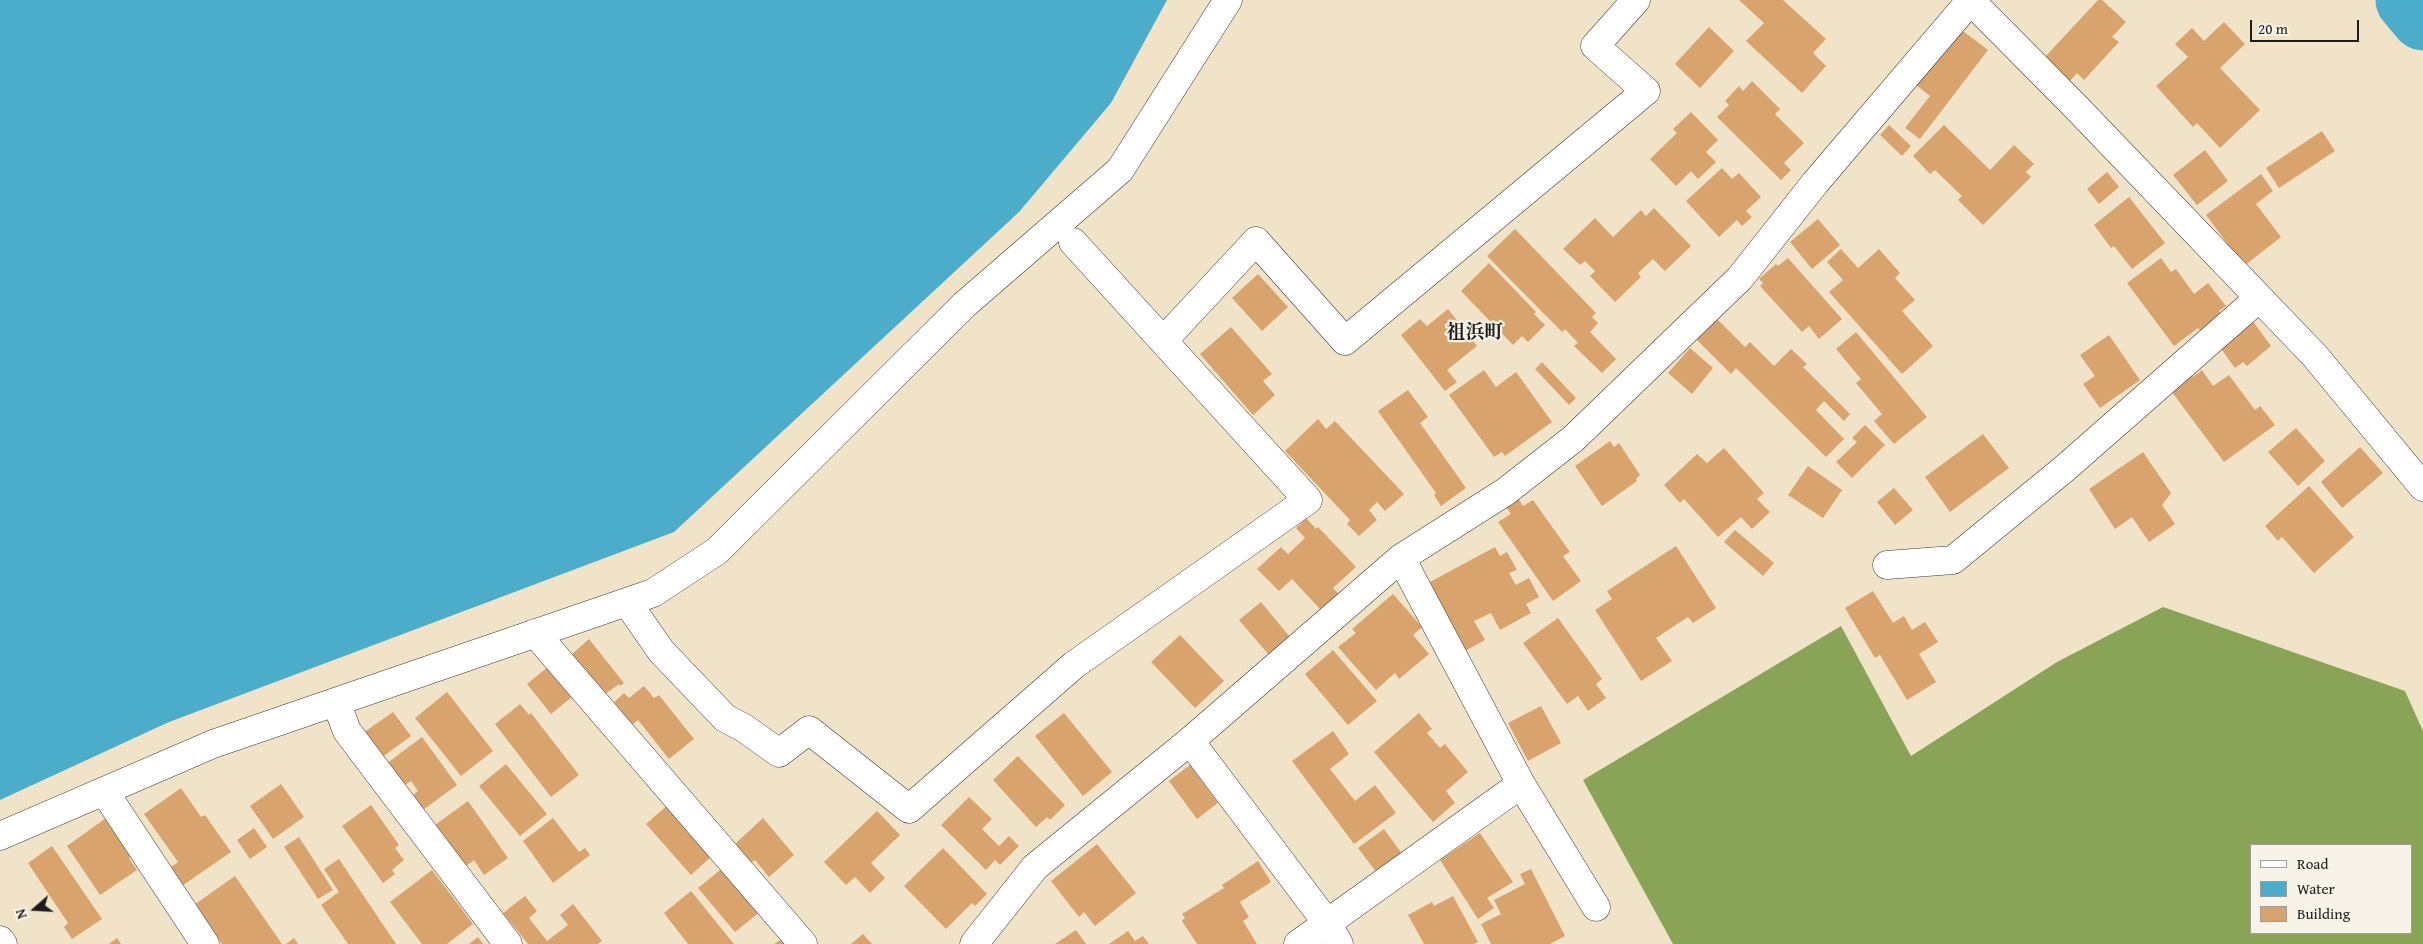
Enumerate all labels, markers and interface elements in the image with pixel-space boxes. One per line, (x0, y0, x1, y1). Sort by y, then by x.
scale bar (2253, 10, 2362, 42)
text: 20 m (2258, 18, 2288, 39)
district label: 祖浜町 (1447, 322, 1503, 344)
legend (2250, 844, 2413, 934)
text: Road (2297, 853, 2328, 874)
text: Water (2297, 878, 2335, 899)
north arrow (10, 884, 60, 934)
text: Building (2297, 903, 2350, 924)
text: N (10, 906, 32, 922)

